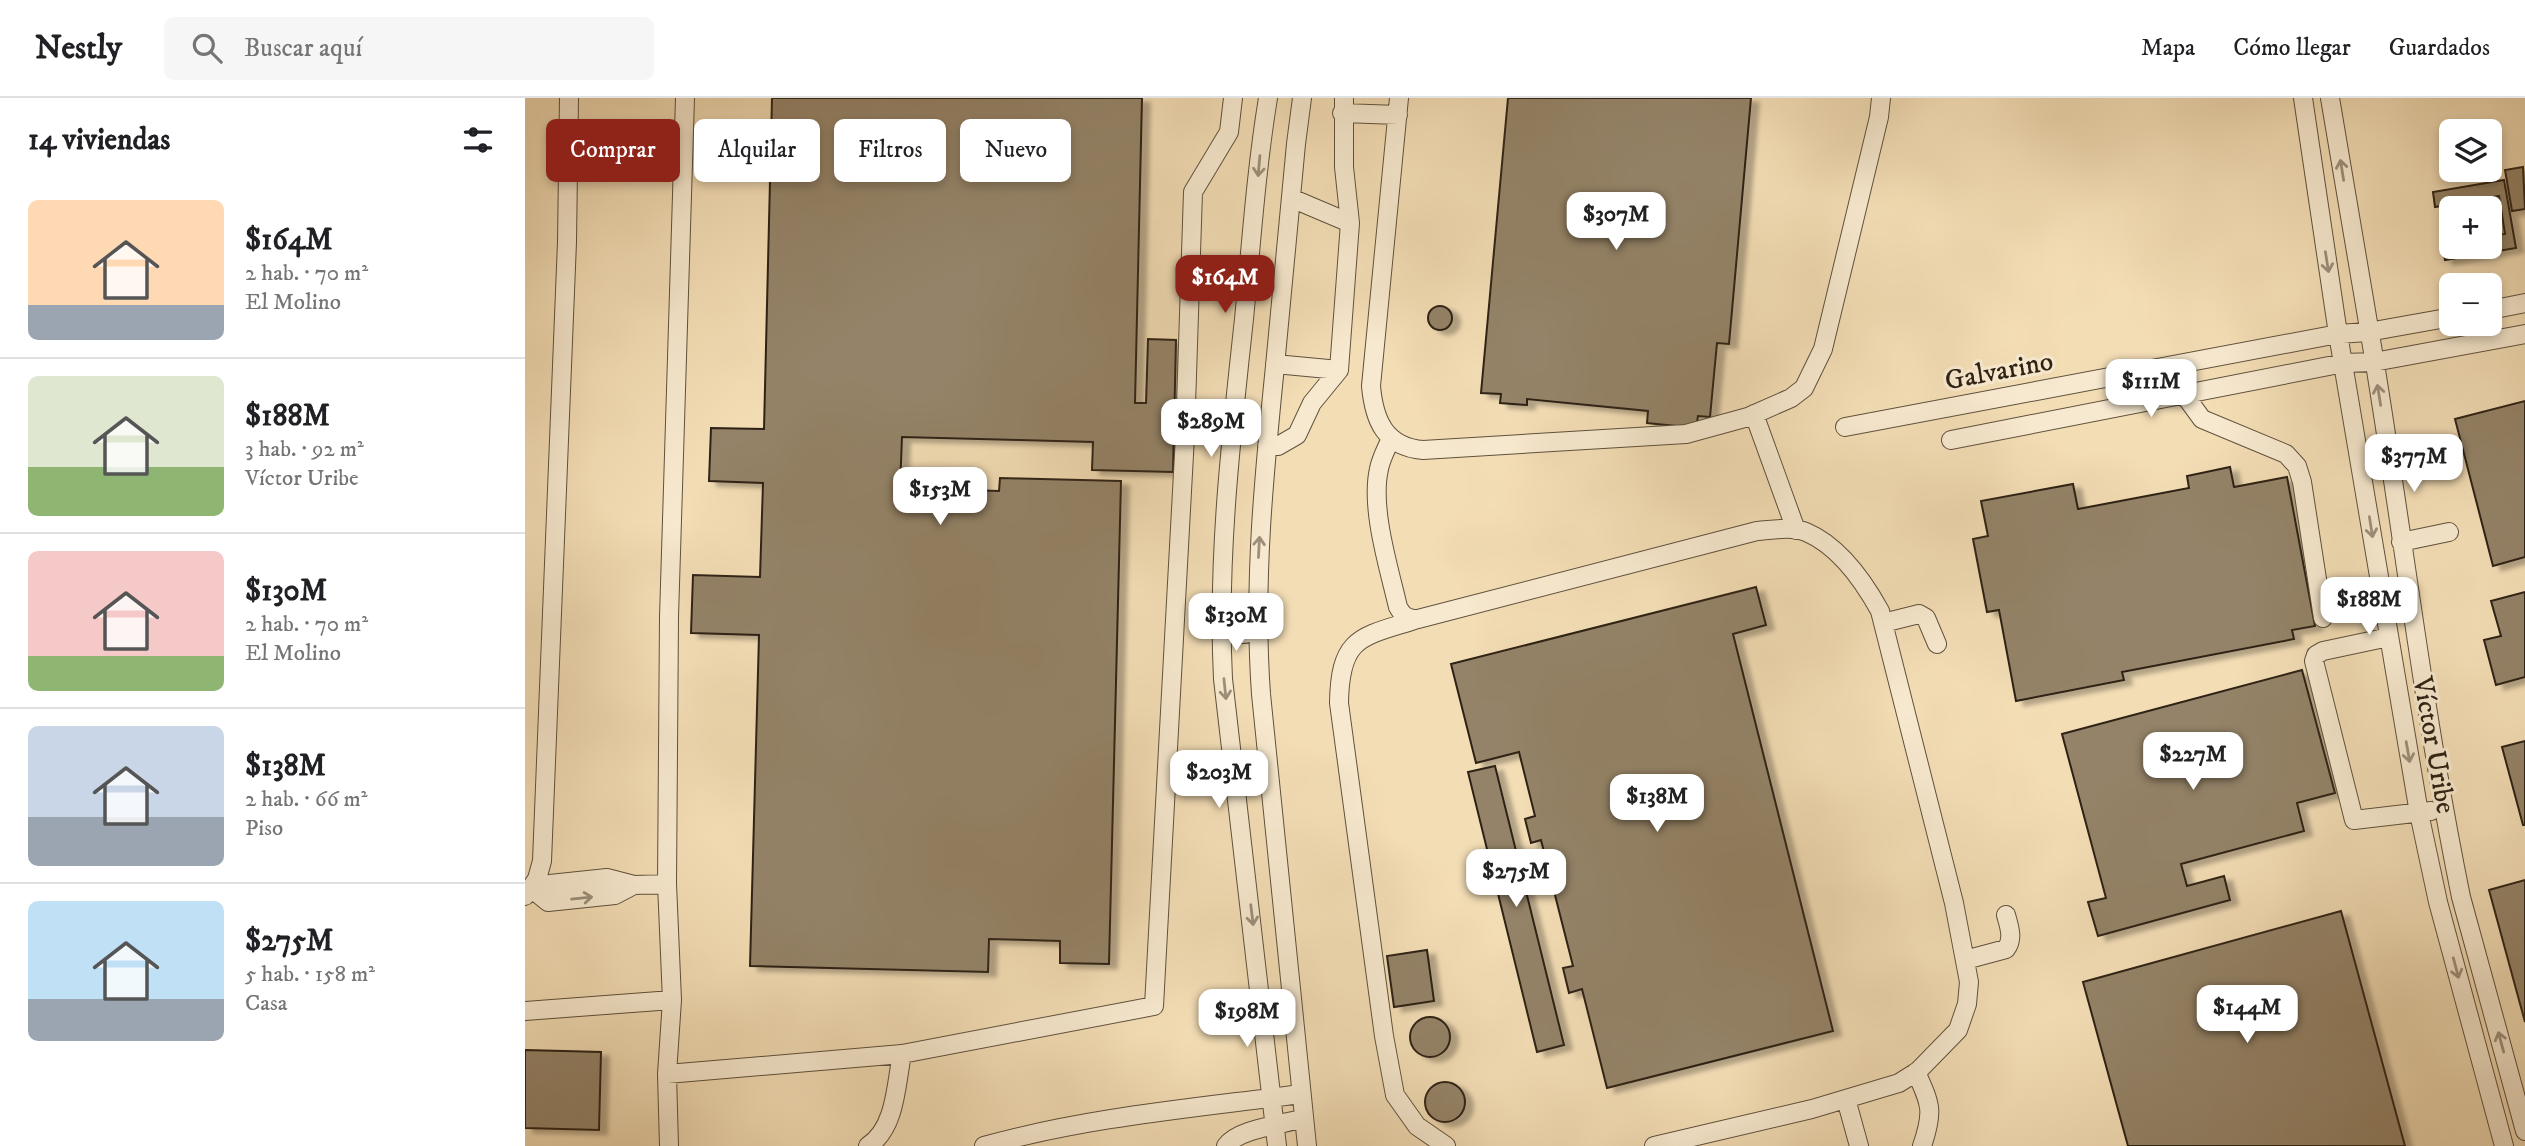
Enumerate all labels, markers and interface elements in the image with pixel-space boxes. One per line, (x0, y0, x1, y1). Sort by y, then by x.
search box (164, 17, 654, 80)
text: Nestly (35, 28, 122, 69)
icon: search (188, 29, 226, 67)
text: Buscar aquí (244, 32, 362, 65)
text: Mapa (2141, 33, 2195, 63)
text: Cómo llegar (2233, 33, 2351, 63)
text: Guardados (2389, 33, 2490, 63)
chip: Comprar (546, 119, 680, 182)
chip: Alquilar (694, 119, 820, 182)
chip: Filtros (834, 119, 946, 182)
chip: Nuevo (960, 119, 1071, 182)
map controls (2439, 119, 2502, 336)
button: layers (2439, 119, 2502, 182)
icon: filters (459, 121, 497, 159)
text: 14 viviendas (28, 122, 170, 159)
one-way arrow (1252, 154, 1265, 176)
one-way arrow (2335, 160, 2348, 182)
pin: $307M (1567, 192, 1665, 252)
button: + (2439, 196, 2502, 259)
text: $307M (1583, 200, 1649, 229)
text: $164M (245, 222, 333, 259)
icon: home (84, 228, 168, 312)
one-way arrow (2321, 250, 2334, 273)
pin: $164M (1176, 256, 1274, 315)
text: 2 hab. · 70 m² (245, 259, 368, 288)
text: $164M (1191, 263, 1259, 292)
button: − (2439, 273, 2502, 336)
text: El Molino (245, 288, 341, 317)
street label: Galvarino (1942, 343, 2056, 399)
pin: $111M (2102, 360, 2200, 419)
text: $111M (2122, 367, 2180, 396)
one-way arrow (2373, 384, 2386, 407)
text: $188M (245, 398, 330, 435)
pin: $289M (1162, 400, 1260, 459)
icon: home (84, 404, 168, 488)
text: $289M (1177, 407, 1245, 436)
pin: $377M (2365, 434, 2463, 494)
text: 3 hab. · 92 m² (245, 435, 364, 464)
text: $377M (2381, 442, 2447, 471)
text: Víctor Uribe (245, 464, 359, 493)
pin: $153M (891, 468, 989, 527)
text: $153M (909, 475, 971, 504)
one-way arrow (2365, 515, 2378, 538)
one-way arrow (1253, 535, 1266, 558)
text: $130M (245, 573, 327, 610)
pin: $188M (2320, 578, 2418, 637)
icon: home (84, 579, 168, 663)
text: $188M (2336, 585, 2402, 614)
pin: $130M (1187, 594, 1285, 653)
text: $130M (1205, 601, 1267, 630)
text: 2 hab. · 70 m² (245, 610, 368, 639)
text: El Molino (245, 639, 341, 668)
street label: Víctor Uribe (2405, 673, 2463, 816)
one-way arrow (1218, 677, 1231, 700)
pin: $227M (2144, 732, 2242, 792)
text: $227M (2159, 740, 2227, 769)
one-way arrow (2402, 740, 2416, 762)
text: $138M (245, 748, 326, 785)
pin: $203M (1170, 750, 1268, 810)
icon: home (84, 754, 168, 838)
text: $203M (1186, 758, 1252, 787)
pin: $138M (1608, 774, 1706, 834)
text: $138M (1626, 782, 1688, 811)
text: 2 hab. · 66 m² (245, 785, 368, 814)
text: Piso (245, 814, 283, 843)
pin: $275M (1467, 850, 1565, 909)
text: $275M (1482, 857, 1550, 886)
one-way arrow (570, 891, 593, 904)
one-way arrow (1245, 903, 1258, 926)
text: $275M (245, 923, 333, 960)
icon: home (84, 929, 168, 1013)
one-way arrow (2450, 957, 2463, 979)
text: 5 hab. · 158 m² (245, 960, 375, 989)
pin: $144M (2198, 986, 2296, 1045)
text: Casa (245, 989, 288, 1018)
pin: $198M (1198, 990, 1296, 1049)
text: $144M (2213, 993, 2281, 1022)
text: $198M (1215, 997, 1279, 1026)
one-way arrow (2493, 1031, 2506, 1053)

